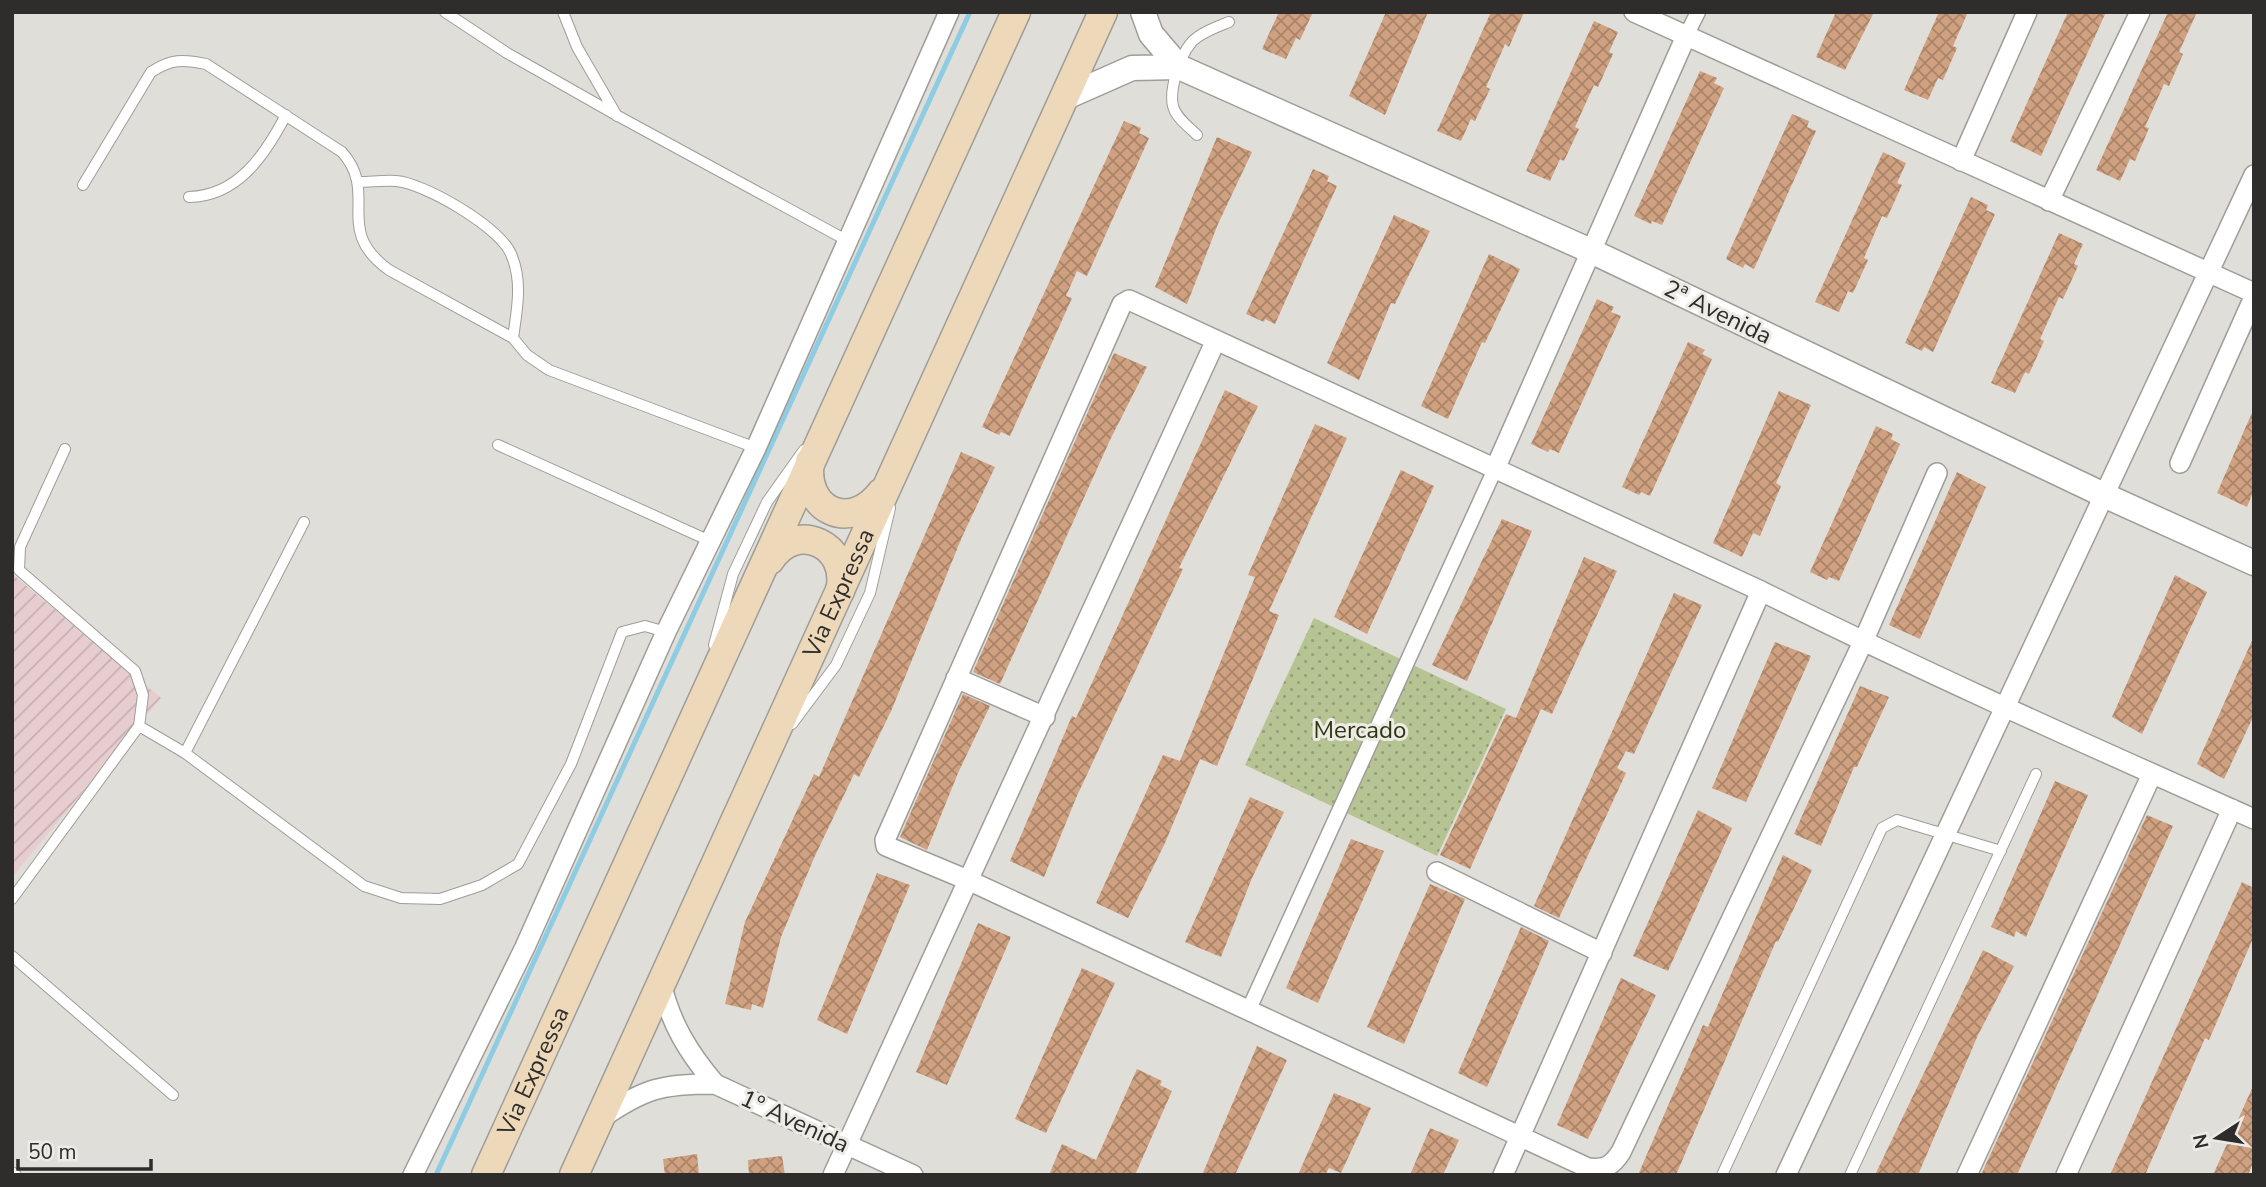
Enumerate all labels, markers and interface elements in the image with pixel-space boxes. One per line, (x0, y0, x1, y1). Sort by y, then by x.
street label: 2ª Avenida (1659, 272, 1777, 352)
street label: Via Expressa (795, 524, 882, 664)
park label: Mercado (1314, 714, 1406, 746)
street label: Via Expressa (490, 1002, 577, 1142)
street label: 1º Avenida (735, 1082, 855, 1160)
north arrow (2182, 1103, 2252, 1173)
scale bar (18, 1128, 150, 1172)
text: N (2187, 1132, 2216, 1151)
text: 50 m (28, 1138, 77, 1166)

